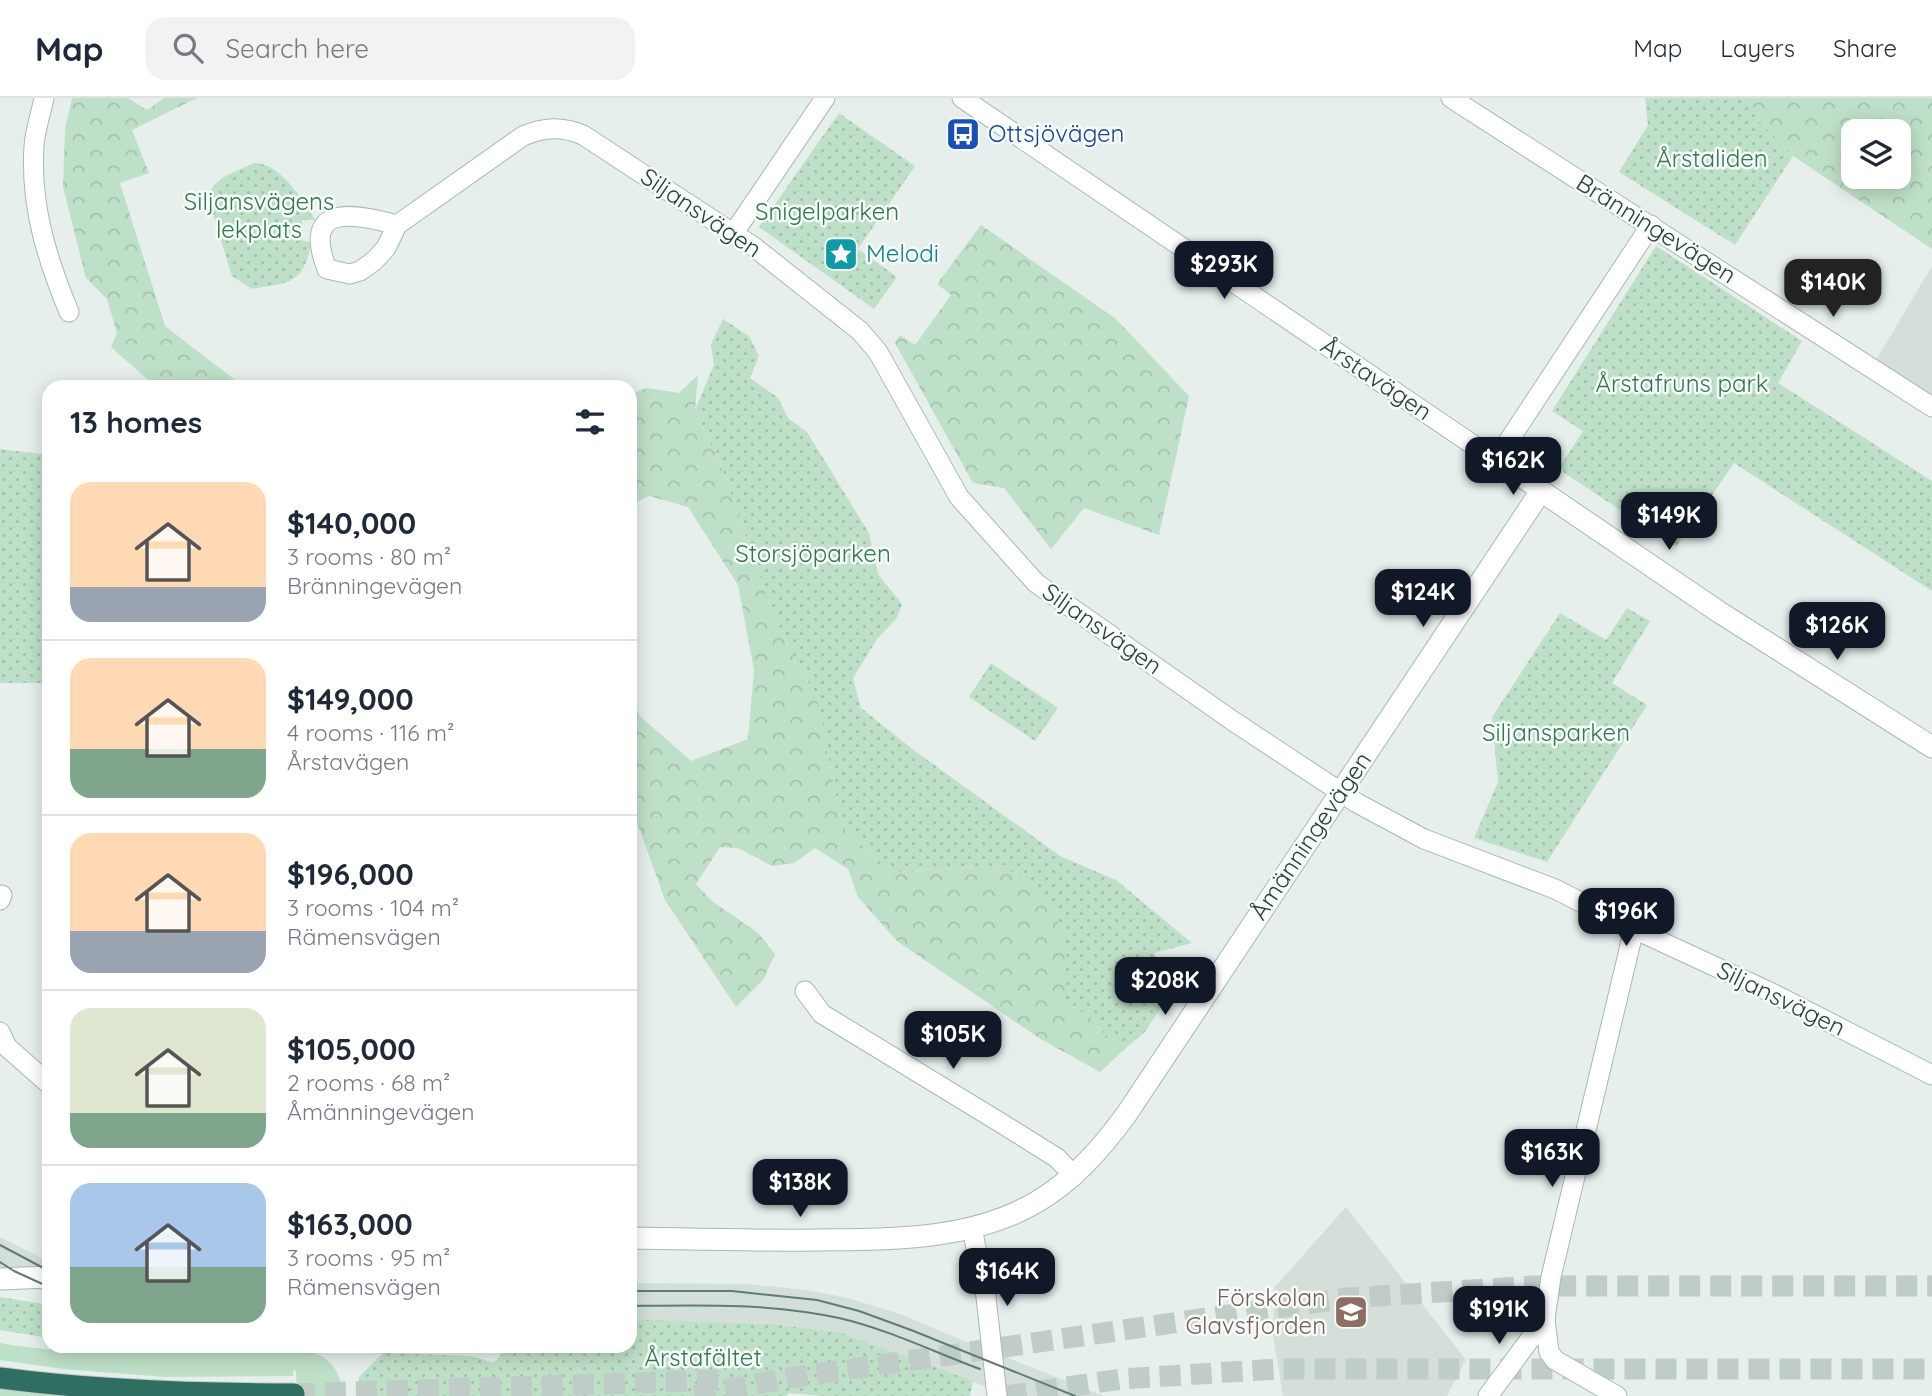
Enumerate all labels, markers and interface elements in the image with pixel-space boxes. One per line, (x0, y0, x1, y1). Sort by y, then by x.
search box (145, 17, 635, 80)
text: Map (35, 28, 103, 69)
icon: search (169, 29, 207, 67)
text: Search here (225, 32, 369, 65)
text: Map (1633, 33, 1682, 63)
text: Layers (1720, 33, 1795, 63)
text: Share (1833, 33, 1897, 63)
bus stop icon: Ottsjövägen (944, 115, 982, 153)
place label: Ottsjövägen (988, 118, 1124, 148)
map controls (1841, 119, 1911, 189)
button: layers (1841, 119, 1911, 189)
park label: Årstaliden (1656, 143, 1768, 173)
street label: Siljansvägen (636, 161, 768, 263)
street label: Bränningevägen (1571, 167, 1742, 289)
park label: Siljansvägens lekplats (184, 186, 334, 244)
park label: Snigelparken (755, 196, 899, 226)
place icon: Melodi (822, 235, 860, 273)
place label: Melodi (866, 238, 939, 268)
pin: $293K (1175, 242, 1273, 301)
text: $293K (1190, 249, 1258, 278)
pin: $140K (1784, 260, 1882, 319)
text: $140K (1800, 267, 1866, 296)
street label: Årstavägen (1315, 330, 1438, 426)
park label: Årstafruns park (1595, 368, 1769, 398)
text: 13 homes (70, 403, 202, 441)
icon: filters (571, 403, 609, 441)
pin: $162K (1464, 438, 1562, 497)
text: $162K (1481, 445, 1545, 474)
pin: $149K (1620, 492, 1718, 552)
text: $149K (1637, 500, 1701, 529)
text: $140,000 (287, 504, 416, 542)
icon: home (126, 510, 210, 594)
park label: Storsjöparken (735, 538, 891, 568)
text: 3 rooms · 80 m² (287, 542, 451, 571)
pin: $124K (1374, 570, 1472, 629)
text: Bränningevägen (287, 571, 462, 600)
street label: Siljansvägen (1037, 576, 1168, 680)
text: $124K (1391, 577, 1455, 606)
pin: $126K (1788, 602, 1886, 662)
text: $126K (1805, 610, 1869, 639)
text: $149,000 (287, 680, 414, 718)
icon: home (126, 686, 210, 770)
park label: Siljansparken (1482, 717, 1630, 747)
text: 4 rooms · 116 m² (287, 718, 454, 747)
street label: Åmänningevägen (1243, 746, 1377, 925)
text: Årstavägen (287, 747, 409, 776)
text: $196,000 (287, 855, 414, 893)
icon: home (126, 861, 210, 945)
pin: $196K (1577, 888, 1675, 948)
text: 3 rooms · 104 m² (287, 893, 459, 922)
text: $196K (1594, 896, 1658, 925)
text: Rämensvägen (287, 922, 441, 951)
street label: Siljansvägen (1712, 954, 1851, 1042)
pin: $208K (1116, 958, 1214, 1017)
text: $208K (1131, 965, 1199, 994)
pin: $105K (904, 1012, 1002, 1071)
text: $105K (920, 1019, 986, 1048)
text: $105,000 (287, 1030, 416, 1068)
icon: home (126, 1036, 210, 1120)
text: 2 rooms · 68 m² (287, 1068, 450, 1097)
text: Åmänningevägen (287, 1097, 475, 1126)
pin: $163K (1503, 1130, 1601, 1189)
text: $163K (1521, 1137, 1583, 1166)
pin: $138K (751, 1160, 849, 1219)
text: $138K (769, 1167, 831, 1196)
text: $163,000 (287, 1205, 413, 1243)
icon: home (126, 1211, 210, 1295)
text: 3 rooms · 95 m² (287, 1243, 450, 1272)
pin: $164K (958, 1248, 1056, 1308)
text: $164K (975, 1256, 1039, 1285)
text: Rämensvägen (287, 1272, 441, 1301)
place label: Förskolan Glavsfjorden (1185, 1282, 1326, 1340)
pin: $191K (1450, 1286, 1548, 1346)
school or university icon: Förskolan Glavsfjorden (1332, 1293, 1370, 1331)
text: $191K (1469, 1294, 1529, 1323)
park label: Årstafältet (644, 1342, 762, 1372)

